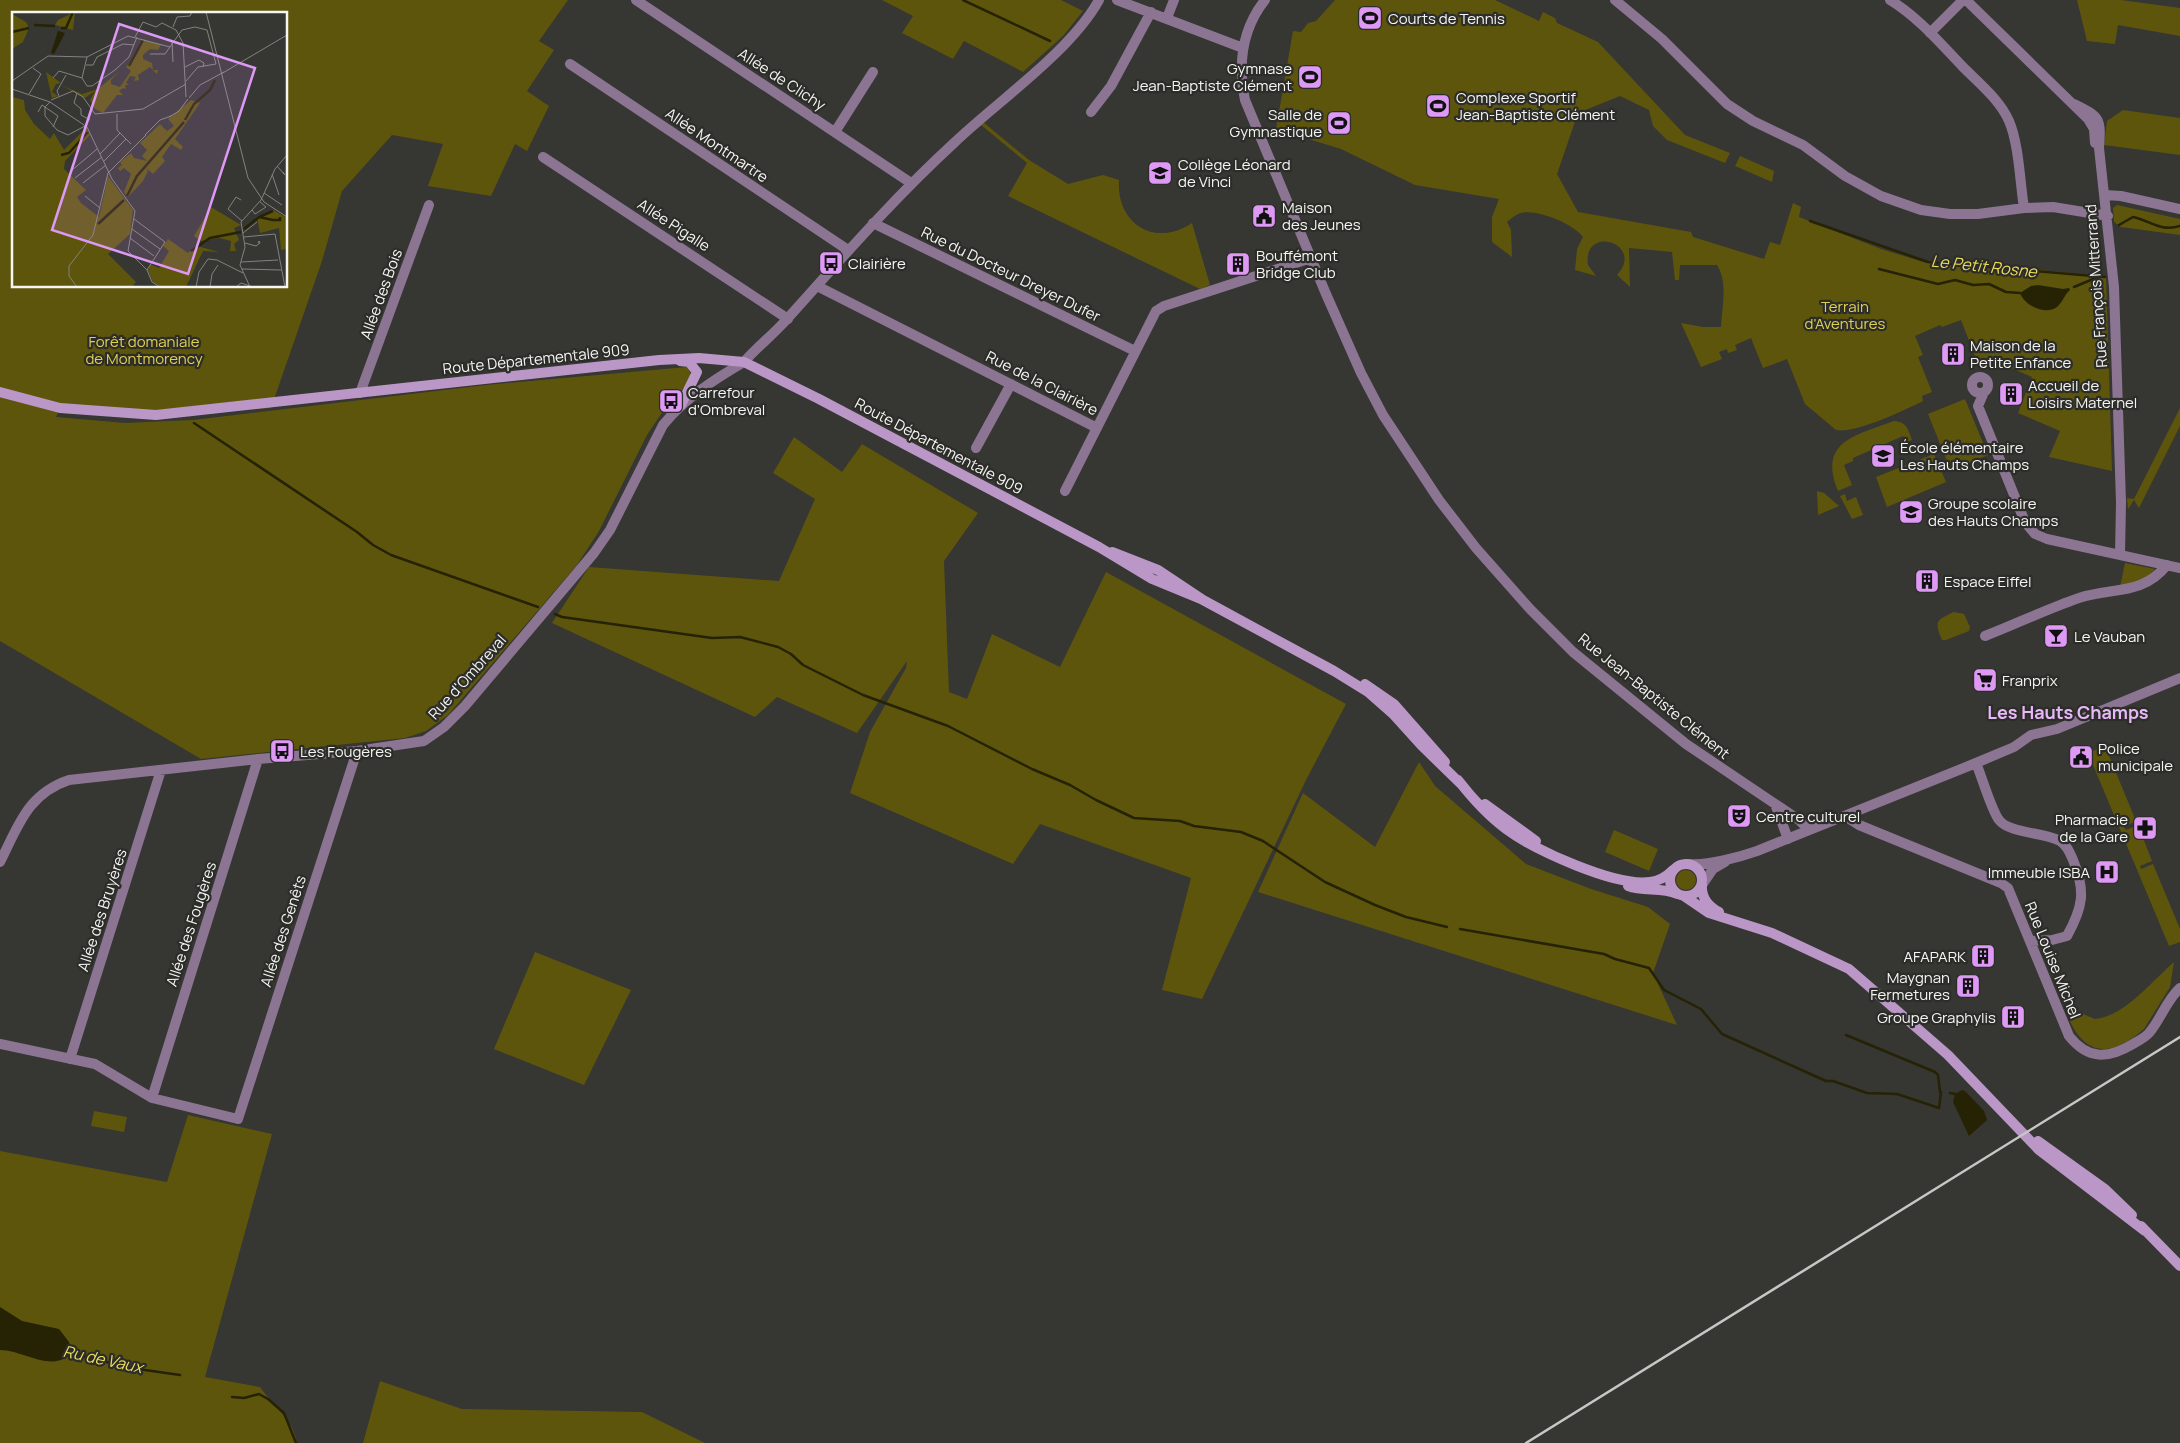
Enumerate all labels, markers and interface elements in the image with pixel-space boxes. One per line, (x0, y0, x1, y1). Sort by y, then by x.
sports icon: Courts de Tennis (1357, 5, 1383, 31)
place label: Courts de Tennis (1388, 8, 1505, 29)
inset map (12, 12, 288, 288)
street label: Allée de Clichy (734, 43, 830, 115)
place label: Gymnase Jean-Baptiste Clément (1133, 58, 1292, 96)
sports icon: Gymnase Jean-Baptiste Clément (1297, 64, 1323, 90)
place label: Complexe Sportif Jean-Baptiste Clément (1456, 87, 1615, 125)
sports icon: Complexe Sportif Jean-Baptiste Clément (1425, 93, 1451, 119)
street label: Allée Montmartre (661, 103, 773, 187)
place label: Salle de Gymnastique (1230, 104, 1322, 142)
sports icon: Salle de Gymnastique (1326, 110, 1352, 136)
place label: Collège Léonard de Vinci (1178, 154, 1291, 192)
school or university icon: Collège Léonard de Vinci (1147, 160, 1173, 186)
street label: Allée Pigalle (634, 194, 715, 256)
place label: Maison des Jeunes (1282, 197, 1361, 235)
public building icon: Maison des Jeunes (1251, 203, 1277, 229)
street label: Rue François Mitterrand (2080, 204, 2112, 368)
street label: Rue du Docteur Dreyer Dufer (918, 221, 1105, 327)
place label: Bouffémont Bridge Club (1256, 245, 1338, 283)
street label: Allée des Bois (355, 246, 407, 342)
bus stop icon: Clairière (818, 250, 844, 276)
water label: Le Petit Rosne (1930, 250, 2040, 283)
building icon: Bouffémont Bridge Club (1225, 251, 1251, 277)
place label: Clairière (848, 253, 906, 274)
park label: Terrain d'Aventures (1805, 296, 1886, 334)
park label: Forêt domaniale de Montmorency (85, 331, 203, 369)
place label: Maison de la Petite Enfance (1970, 335, 2072, 373)
street label: Route Départementale 909 (442, 339, 630, 379)
building icon: Maison de la Petite Enfance (1940, 341, 1966, 367)
street label: Rue de la Clairière (982, 346, 1102, 420)
place label: Accueil de Loisirs Maternel (2028, 375, 2137, 413)
building icon: Accueil de Loisirs Maternel (1998, 381, 2024, 407)
place label: Carrefour d'Ombreval (688, 382, 765, 420)
bus stop icon: Carrefour d'Ombreval (658, 388, 684, 414)
street label: Route Départementale 909 (851, 393, 1027, 499)
place label: École élémentaire Les Hauts Champs (1900, 437, 2029, 475)
school or university icon: École élémentaire Les Hauts Champs (1870, 443, 1896, 469)
place label: Groupe scolaire des Hauts Champs (1928, 493, 2058, 531)
school or university icon: Groupe scolaire des Hauts Champs (1898, 499, 1924, 525)
building icon: Espace Eiffel (1914, 568, 1940, 594)
place label: Espace Eiffel (1944, 571, 2031, 592)
bar icon: Le Vauban (2043, 623, 2069, 649)
place label: Le Vauban (2074, 626, 2145, 647)
street label: Rue Jean-Baptiste Clément (1574, 628, 1734, 764)
street label: Rue d'Ombreval (423, 630, 511, 724)
supermarket icon: Franprix (1972, 667, 1998, 693)
place label: Franprix (2002, 670, 2058, 691)
district label: Les Hauts Champs (1987, 700, 2149, 724)
bus stop icon: Les Fougères (269, 738, 295, 764)
place label: Police municipale (2098, 738, 2173, 776)
place label: Les Fougères (300, 741, 392, 762)
public building icon: Police municipale (2068, 744, 2094, 770)
theatre icon: Centre culturel (1726, 803, 1752, 829)
place label: Centre culturel (1756, 806, 1860, 827)
place label: Pharmacie de la Gare (2055, 809, 2128, 847)
pharmacy icon: Pharmacie de la Gare (2132, 815, 2158, 841)
street label: Allée des Bruyères (72, 846, 132, 974)
street label: Allée des Fougères (161, 859, 221, 989)
hospital icon: Immeuble ISBA (2094, 859, 2120, 885)
place label: Immeuble ISBA (1988, 862, 2090, 883)
street label: Allée des Genêts (255, 872, 311, 990)
street label: Rue Louise Michel (2020, 898, 2086, 1022)
building icon: AFAPARK (1970, 943, 1996, 969)
place label: AFAPARK (1903, 946, 1966, 967)
place label: Maygnan Fermetures (1870, 967, 1950, 1005)
building icon: Maygnan Fermetures (1955, 973, 1981, 999)
building icon: Groupe Graphylis (2000, 1004, 2026, 1030)
place label: Groupe Graphylis (1877, 1007, 1996, 1028)
water label: Ru de Vaux (61, 1340, 147, 1379)

